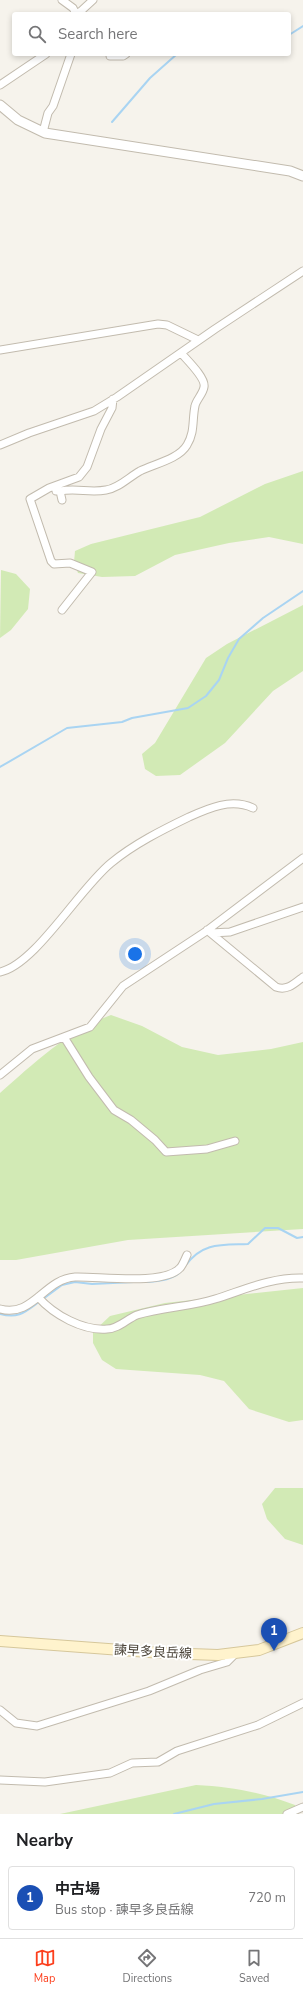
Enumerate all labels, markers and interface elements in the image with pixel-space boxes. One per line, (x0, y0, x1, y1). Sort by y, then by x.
search box (12, 12, 291, 56)
icon: search (26, 23, 48, 45)
text: Search here (58, 24, 138, 44)
your location (125, 944, 145, 964)
pin: 1 (261, 1618, 287, 1651)
street label: 諫早多良岳線 (114, 1641, 192, 1663)
text: Nearby (16, 1829, 73, 1852)
text: 中古場 (55, 1879, 100, 1899)
text: 1 (26, 1889, 34, 1907)
text: 720 m (248, 1889, 286, 1907)
text: Bus stop · 諫早多良岳線 (55, 1901, 194, 1919)
tab: Map (34, 1947, 56, 1986)
tab: Directions (123, 1947, 172, 1986)
tab: Saved (239, 1947, 269, 1986)

